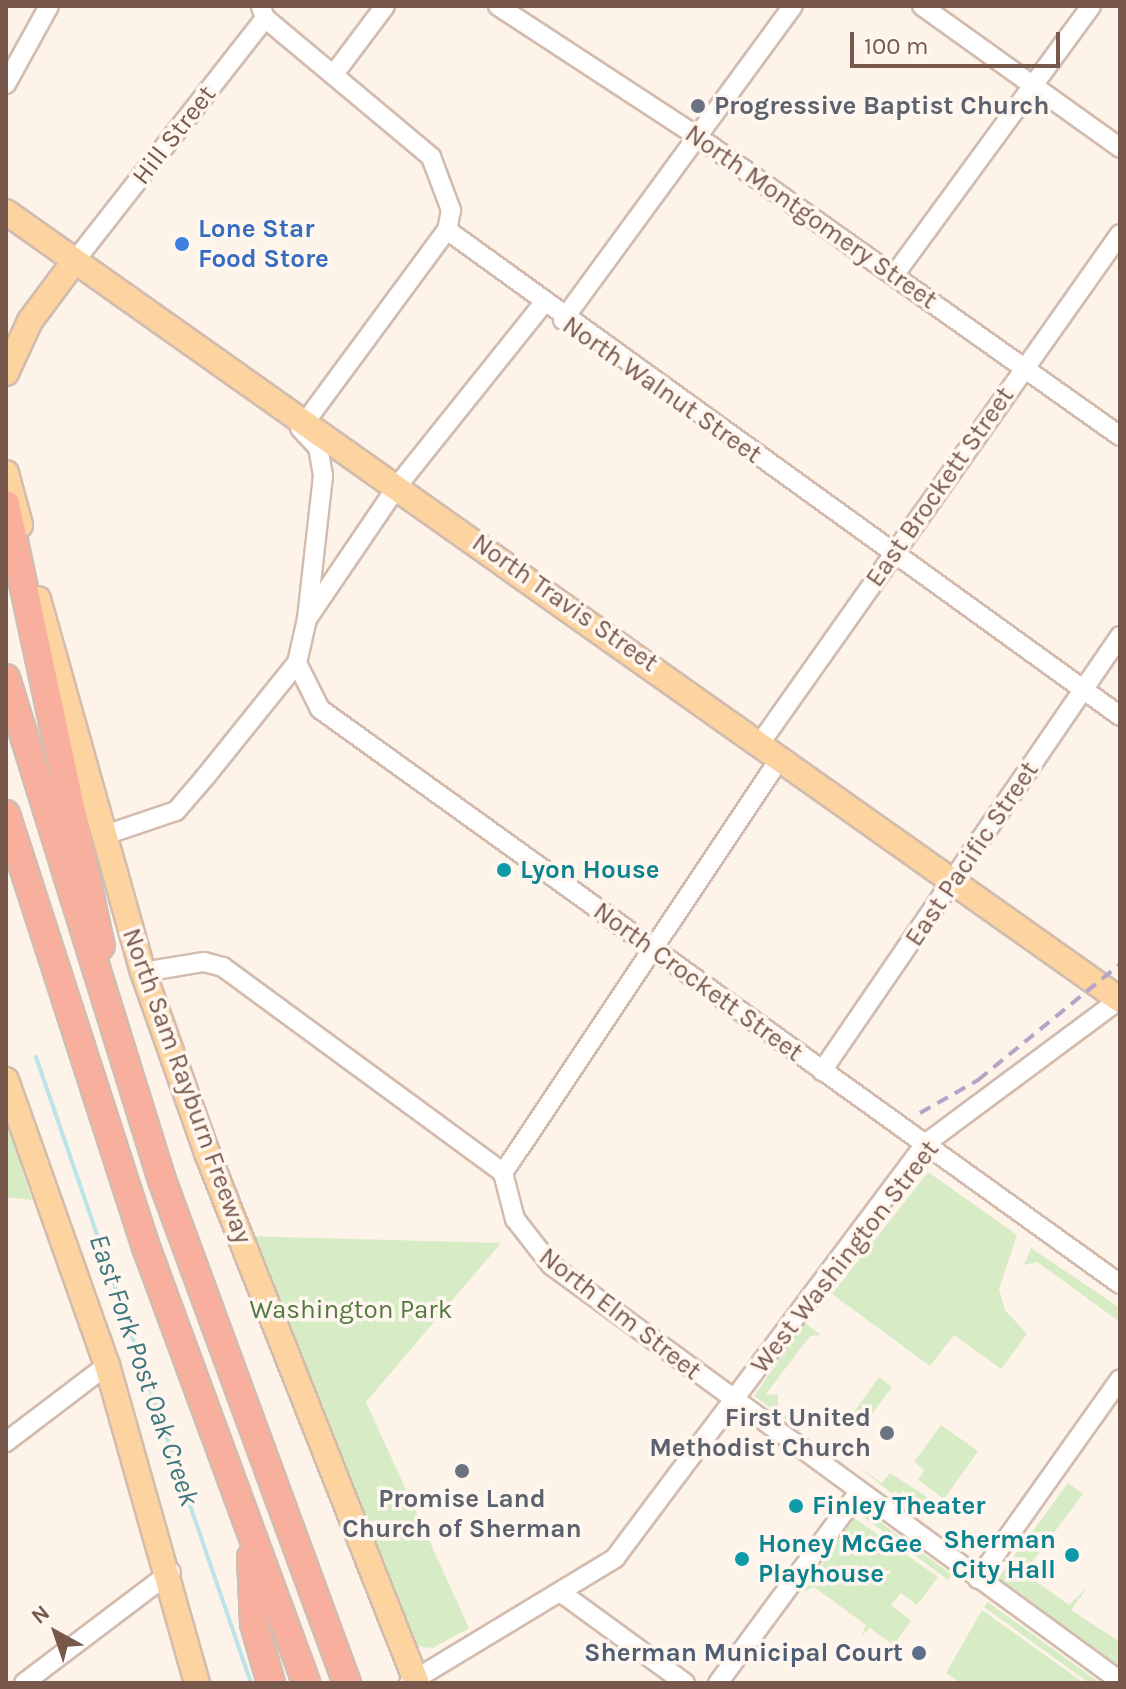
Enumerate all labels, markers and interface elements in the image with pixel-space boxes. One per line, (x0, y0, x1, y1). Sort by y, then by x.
scale bar (854, 16, 1064, 66)
text: 100 m (864, 32, 929, 60)
street label: Hill Street (126, 79, 222, 191)
place label: Progressive Baptist Church (714, 90, 1049, 122)
marker: Progressive Baptist Church (689, 97, 707, 115)
street label: North Montgomery Street (679, 118, 943, 316)
place label: Lone Star Food Store (198, 213, 329, 274)
marker: Lone Star Food Store (173, 235, 191, 253)
street label: North Walnut Street (556, 310, 768, 470)
street label: East Brockett Street (859, 381, 1021, 593)
street label: North Travis Street (466, 527, 664, 679)
street label: East Pacific Street (899, 756, 1045, 952)
place label: Lyon House (520, 854, 659, 886)
marker: Lyon House (495, 861, 513, 879)
street label: North Crockett Street (587, 896, 809, 1068)
street label: North Sam Rayburn Freeway (115, 924, 259, 1248)
street label: West Washington Street (744, 1134, 946, 1380)
water label: East Fork Post Oak Creek (82, 1230, 206, 1510)
street label: North Elm Street (533, 1241, 707, 1387)
park label: Washington Park (250, 1294, 452, 1326)
place label: First United Methodist Church (649, 1402, 871, 1464)
marker: First United Methodist Church (878, 1424, 896, 1442)
marker: Promise Land Church of Sherman (453, 1462, 471, 1480)
place label: Promise Land Church of Sherman (342, 1483, 582, 1544)
place label: Finley Theater (812, 1490, 986, 1522)
marker: Finley Theater (787, 1497, 805, 1515)
place label: Sherman City Hall (943, 1524, 1056, 1586)
place label: Honey McGee Playhouse (758, 1528, 922, 1590)
marker: Sherman City Hall (1063, 1546, 1081, 1564)
marker: Honey McGee Playhouse (733, 1550, 751, 1568)
north arrow (16, 1593, 96, 1673)
text: N (26, 1600, 55, 1630)
place label: Sherman Municipal Court (584, 1637, 903, 1669)
marker: Sherman Municipal Court (910, 1644, 928, 1662)

